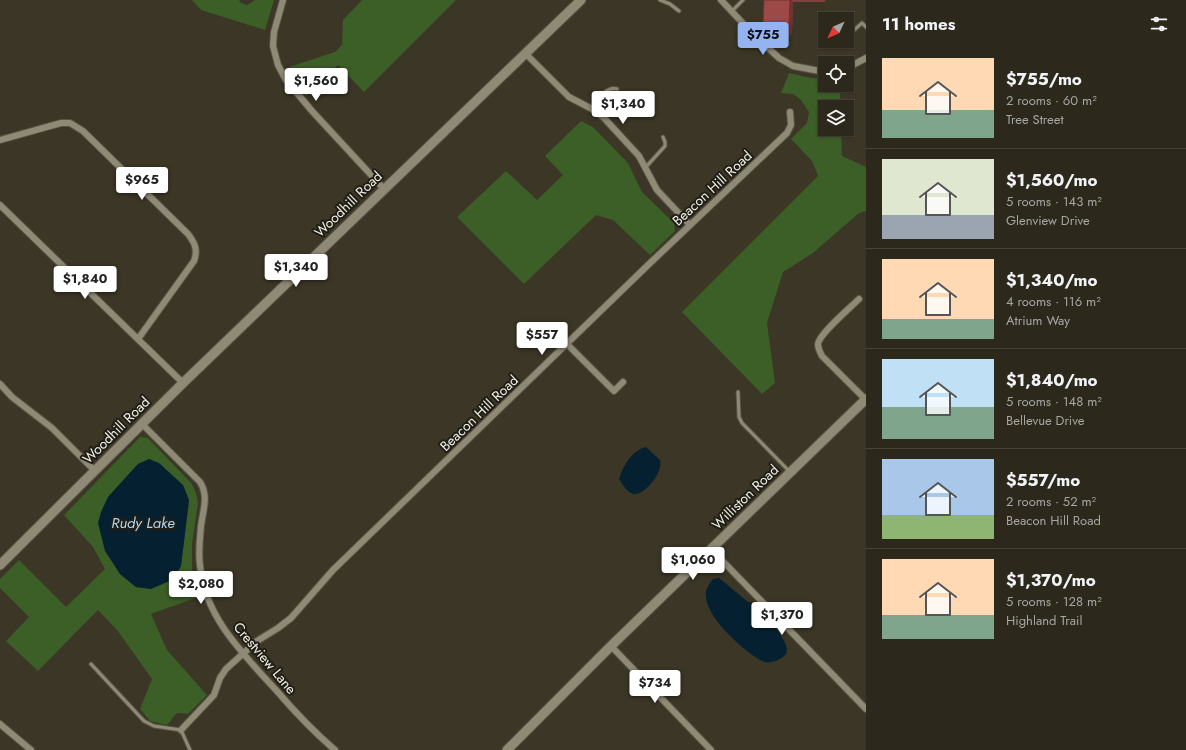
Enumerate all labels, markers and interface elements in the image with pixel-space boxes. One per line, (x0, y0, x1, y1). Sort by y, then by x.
north arrow (818, 12, 854, 48)
map controls (818, 12, 854, 136)
text: 11 homes (882, 12, 956, 36)
icon: filters (1148, 13, 1170, 35)
pin: $755 (739, 22, 787, 56)
text: $755 (747, 25, 779, 44)
button: locate (818, 56, 854, 92)
text: $755/mo (1006, 67, 1082, 91)
pin: $1,560 (283, 68, 349, 102)
text: $1,560 (294, 71, 338, 90)
icon: home (914, 74, 962, 122)
pin: $1,340 (590, 91, 656, 125)
text: 2 rooms · 60 m² (1006, 91, 1097, 110)
text: $1,340 (601, 94, 645, 113)
button: layers (818, 100, 854, 136)
text: Tree Street (1006, 110, 1064, 129)
street label: Beacon Hill Road (668, 146, 756, 230)
street label: Woodhill Road (309, 166, 387, 242)
pin: $965 (118, 167, 166, 201)
text: $1,560/mo (1006, 168, 1097, 192)
text: $965 (125, 170, 159, 189)
icon: home (914, 175, 962, 223)
text: 5 rooms · 143 m² (1006, 192, 1102, 211)
text: Glenview Drive (1006, 211, 1090, 230)
pin: $1,340 (263, 254, 329, 288)
text: $1,340 (274, 257, 318, 276)
pin: $1,840 (52, 266, 118, 300)
text: $1,340/mo (1006, 268, 1098, 292)
text: $1,840 (63, 269, 107, 288)
icon: home (914, 275, 962, 323)
text: 4 rooms · 116 m² (1006, 292, 1101, 311)
text: Atrium Way (1006, 311, 1070, 330)
pin: $557 (518, 322, 566, 356)
text: $557 (526, 325, 558, 344)
text: $1,840/mo (1006, 368, 1098, 392)
street label: Beacon Hill Road (435, 370, 523, 456)
icon: home (914, 375, 962, 423)
street label: Woodhill Road (78, 392, 154, 468)
text: 5 rooms · 148 m² (1006, 392, 1102, 411)
text: Bellevue Drive (1006, 411, 1084, 430)
street label: Williston Road (707, 460, 783, 534)
text: $557/mo (1006, 468, 1080, 492)
icon: home (914, 475, 962, 523)
text: 2 rooms · 52 m² (1006, 492, 1096, 511)
text: Beacon Hill Road (1006, 511, 1101, 530)
water label: Rudy Lake (111, 512, 175, 534)
pin: $1,060 (660, 547, 726, 581)
text: $1,060 (671, 550, 715, 569)
text: $1,370/mo (1006, 568, 1096, 592)
pin: $2,080 (168, 571, 234, 605)
text: $2,080 (178, 574, 224, 593)
icon: home (914, 575, 962, 623)
text: 5 rooms · 128 m² (1006, 592, 1102, 611)
pin: $1,370 (749, 602, 815, 636)
text: $1,370 (760, 605, 804, 624)
text: Highland Trail (1006, 611, 1082, 630)
street label: Crestview Lane (229, 618, 301, 698)
pin: $734 (631, 670, 679, 704)
text: $734 (638, 673, 672, 692)

